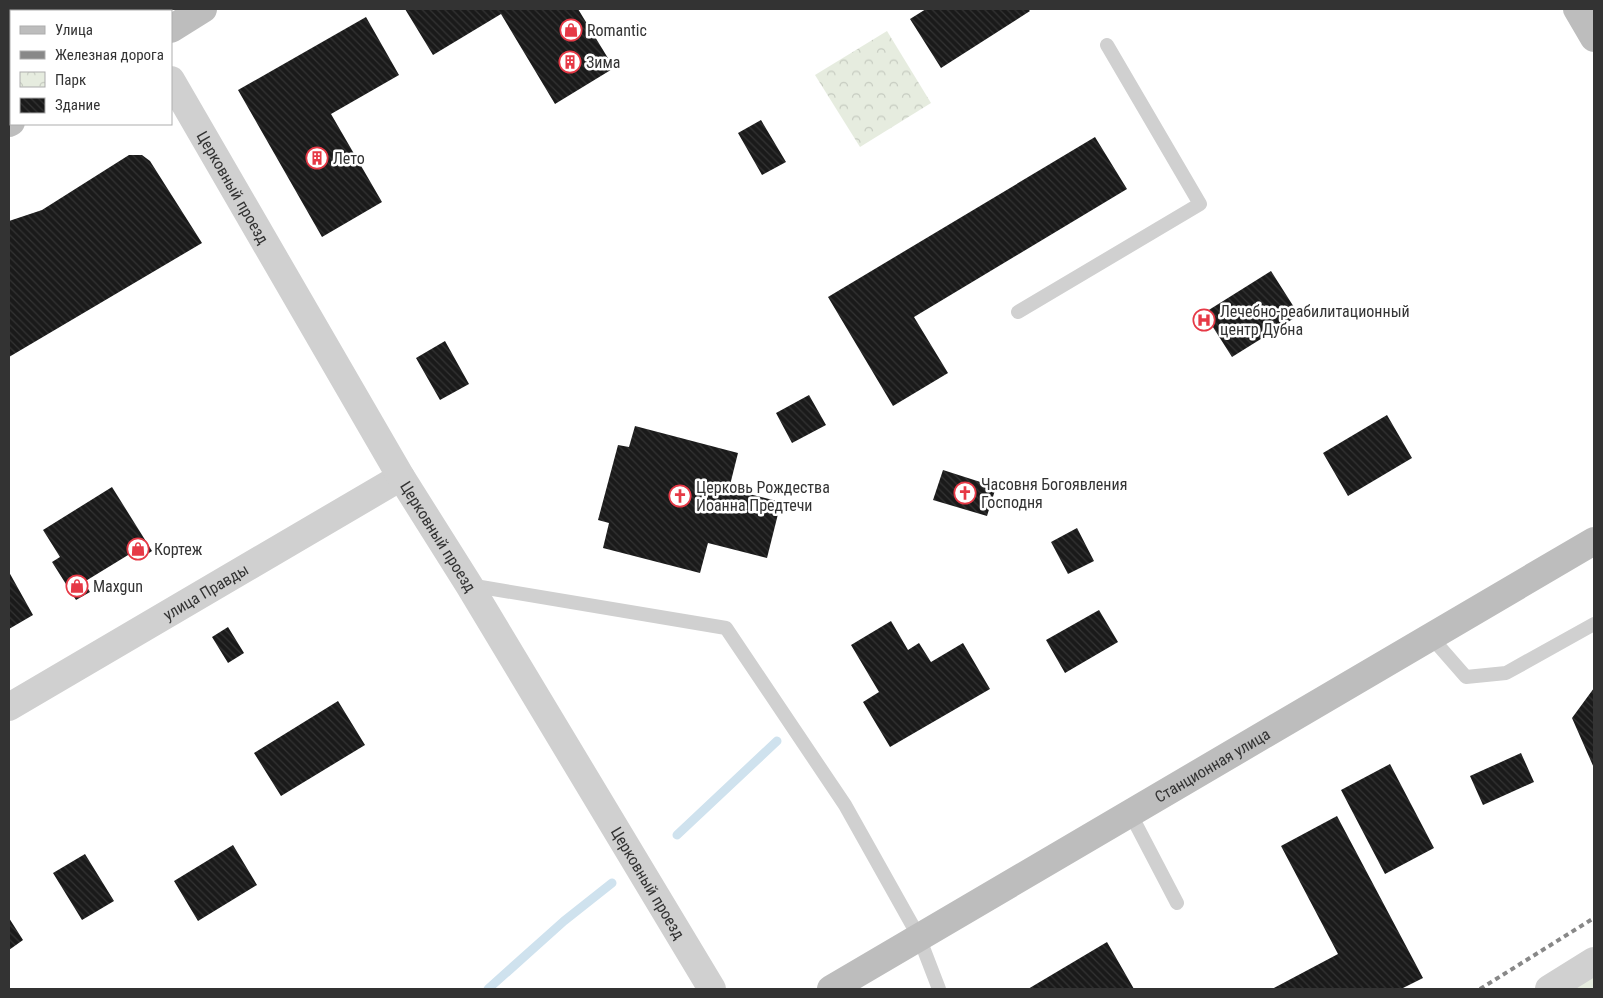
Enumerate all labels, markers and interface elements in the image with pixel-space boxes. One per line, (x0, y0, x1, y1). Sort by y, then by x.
legend (10, 10, 172, 125)
shop icon: Romantic (559, 18, 583, 42)
text: Улица (55, 21, 93, 39)
place label: Romantic (587, 21, 647, 40)
text: Железная дорога (55, 46, 164, 64)
building icon: Зима (558, 50, 582, 74)
place label: Зима (586, 53, 620, 72)
text: Парк (55, 71, 86, 89)
text: Здание (55, 96, 100, 114)
street label: Церковный проезд (193, 128, 273, 248)
building icon: Лето (305, 146, 329, 170)
place label: Лето (333, 149, 365, 168)
place label: Лечебно-реабилитационный центр Дубна (1220, 302, 1410, 339)
hospital icon: Лечебно-реабилитационный центр Дубна (1192, 308, 1216, 332)
place label: Часовня Богоявления Господня (981, 475, 1127, 512)
street label: Церковный проезд (396, 478, 480, 596)
place label: Церковь Рождества Иоанна Предтечи (696, 478, 830, 515)
church icon: Часовня Богоявления Господня (953, 481, 977, 505)
church icon: Церковь Рождества Иоанна Предтечи (668, 484, 692, 508)
shop icon: Кортеж (126, 537, 150, 561)
place label: Кортеж (154, 540, 203, 559)
street label: улица Правды (160, 560, 252, 624)
shop icon: Maxgun (65, 574, 89, 598)
place label: Maxgun (93, 577, 143, 596)
street label: Станционная улица (1151, 724, 1273, 807)
street label: Церковный проезд (607, 824, 689, 943)

